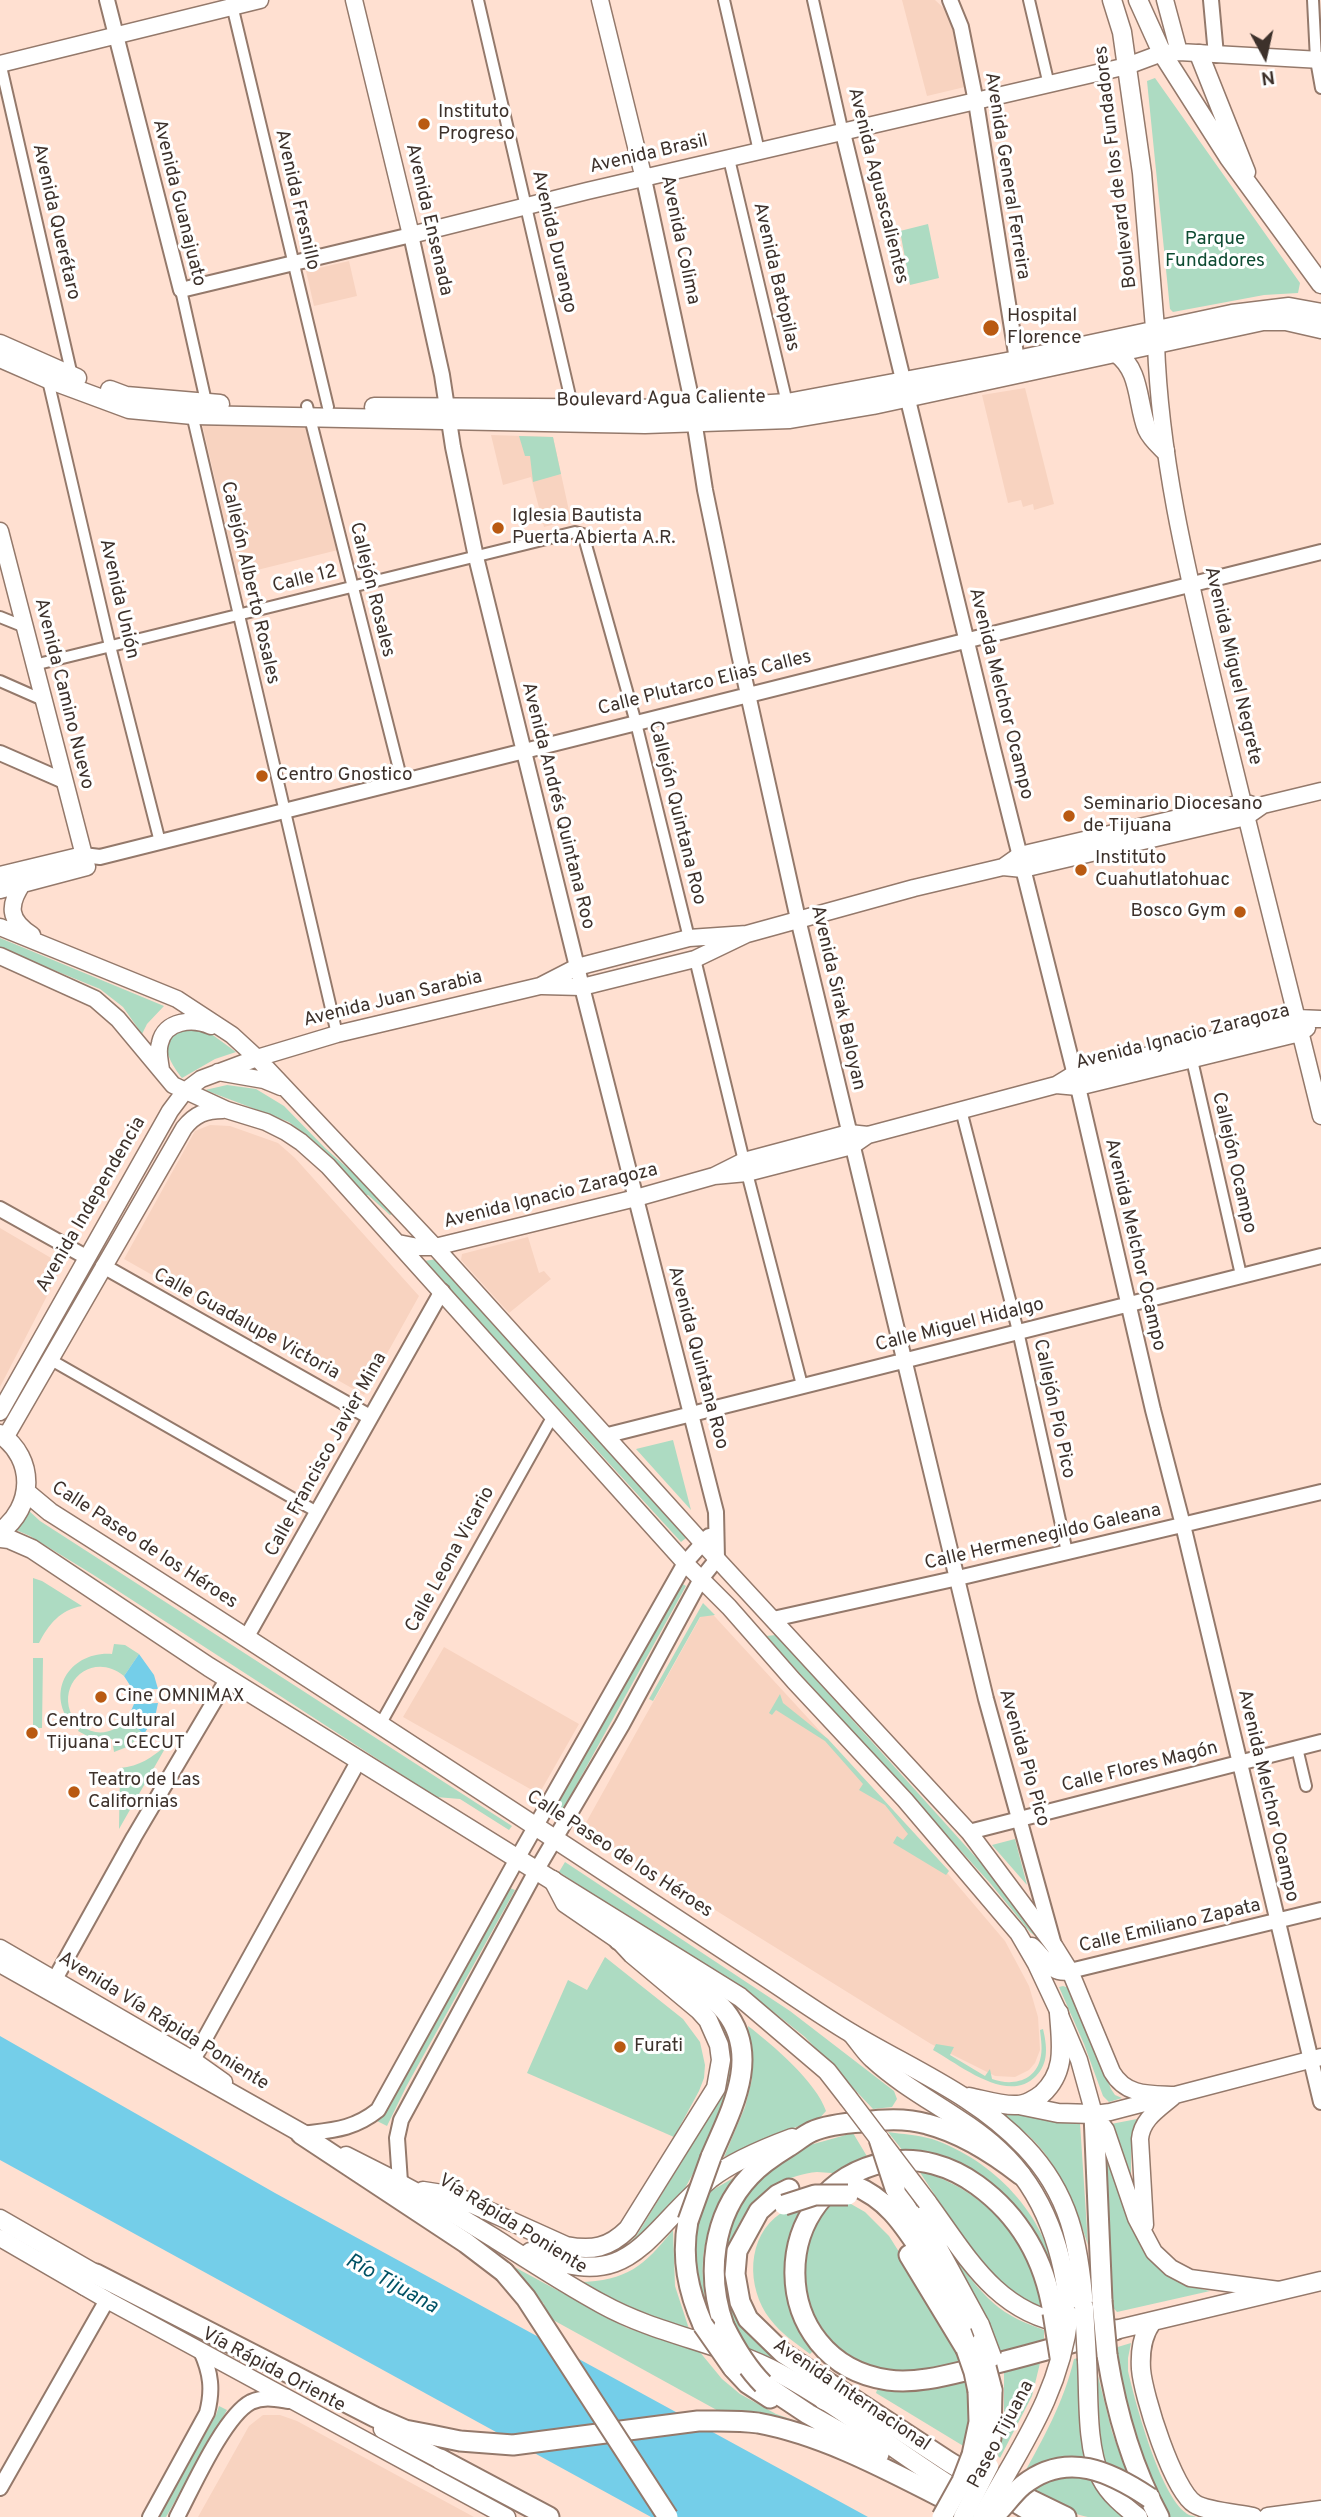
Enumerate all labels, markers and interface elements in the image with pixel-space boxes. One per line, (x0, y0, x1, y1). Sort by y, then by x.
north arrow (1230, 21, 1300, 91)
street label: Boulevard de los Fundadores (1091, 44, 1143, 290)
text: N (1259, 64, 1276, 90)
street label: Avenida General Ferreira (978, 71, 1034, 281)
street label: Avenida Aguascalientes (842, 85, 912, 287)
place label: Instituto Progreso (438, 102, 515, 146)
marker: Instituto Progreso (416, 116, 432, 132)
street label: Avenida Guanajuato (146, 117, 210, 289)
street label: Avenida Fresnillo (269, 127, 323, 273)
street label: Avenida Brasil (588, 130, 710, 180)
street label: Avenida Querétaro (26, 142, 84, 302)
street label: Avenida Ensenada (399, 142, 457, 298)
street label: Avenida Durango (525, 168, 581, 316)
street label: Avenida Colima (654, 173, 704, 307)
street label: Avenida Batopilas (747, 200, 803, 354)
park label: Parque Fundadores (1165, 229, 1265, 273)
place label: Hospital Florence (1007, 306, 1081, 350)
marker: Hospital Florence (981, 318, 1001, 338)
street label: Boulevard Agua Caliente (556, 387, 766, 413)
street label: Callejón Alberto Rosales (215, 479, 283, 687)
place label: Iglesia Bautista Puerta Abierta A.R. (512, 506, 676, 550)
street label: Callejón Rosales (343, 520, 399, 660)
marker: Iglesia Bautista Puerta Abierta A.R. (490, 520, 506, 536)
street label: Avenida Unión (93, 537, 143, 661)
street label: Calle 12 (270, 561, 340, 599)
street label: Avenida Miguel Negrete (1198, 565, 1266, 767)
street label: Avenida Melchor Ocampo (963, 586, 1037, 802)
street label: Avenida Camino Nuevo (28, 596, 98, 792)
street label: Calle Plutarco Elias Calles (596, 646, 814, 722)
street label: Avenida Andrés Quintana Roo (515, 680, 599, 932)
street label: Callejón Quintana Roo (642, 719, 710, 907)
place label: Centro Gnostico (276, 765, 413, 787)
marker: Centro Gnostico (254, 768, 270, 784)
place label: Seminario Diocesano de Tijuana (1083, 794, 1263, 838)
marker: Seminario Diocesano de Tijuana (1061, 808, 1077, 824)
place label: Instituto Cuahutlatohuac (1095, 848, 1230, 892)
marker: Instituto Cuahutlatohuac (1073, 862, 1089, 878)
place label: Bosco Gym (1130, 901, 1226, 923)
street label: Avenida Sirak Baloyan (805, 903, 869, 1093)
marker: Bosco Gym (1232, 904, 1248, 920)
street label: Avenida Juan Sarabia (301, 967, 485, 1033)
street label: Avenida Ignacio Zaragoza (1074, 1000, 1292, 1076)
street label: Callejón Ocampo (1206, 1090, 1260, 1236)
street label: Avenida Independencia (32, 1113, 152, 1297)
street label: Avenida Melchor Ocampo (1098, 1137, 1170, 1353)
street label: Avenida Ignacio Zaragoza (442, 1159, 660, 1235)
street label: Calle Guadalupe Victoria (149, 1264, 343, 1386)
street label: Avenida Quintana Roo (662, 1264, 732, 1452)
street label: Calle Miguel Hidalgo (873, 1294, 1047, 1358)
street label: Callejón Pío Pico (1027, 1337, 1079, 1481)
street label: Calle Francisco Javier Mina (261, 1349, 393, 1561)
street label: Calle Paseo de los Héroes (47, 1477, 241, 1615)
street label: Calle Leona Vicario (401, 1483, 501, 1637)
street label: Calle Hermenegildo Galeana (923, 1500, 1163, 1576)
place label: Cine OMNIMAX (115, 1686, 244, 1708)
street label: Avenida Pio Pico (993, 1687, 1053, 1829)
street label: Avenida Melchor Ocampo (1231, 1688, 1303, 1904)
marker: Cine OMNIMAX (93, 1689, 109, 1705)
place label: Centro Cultural Tijuana - CECUT (46, 1711, 185, 1755)
marker: Centro Cultural Tijuana - CECUT (24, 1725, 40, 1741)
street label: Calle Flores Magón (1059, 1738, 1221, 1798)
place label: Teatro de Las Californias (88, 1770, 200, 1814)
marker: Teatro de Las Californias (66, 1784, 82, 1800)
street label: Calle Paseo de los Héroes (522, 1786, 716, 1924)
street label: Calle Emiliano Zapata (1077, 1895, 1263, 1959)
street label: Avenida Vía Rápida Poniente (54, 1948, 272, 2096)
place label: Furati (634, 2036, 683, 2058)
marker: Furati (612, 2039, 628, 2055)
street label: Vía Rápida Poniente (433, 2170, 591, 2280)
water label: Río Tijuana (340, 2249, 442, 2321)
street label: Vía Rápida Oriente (197, 2324, 349, 2418)
street label: Avenida Internacional (768, 2335, 934, 2457)
street label: Paseo Tijuana (964, 2377, 1040, 2493)

